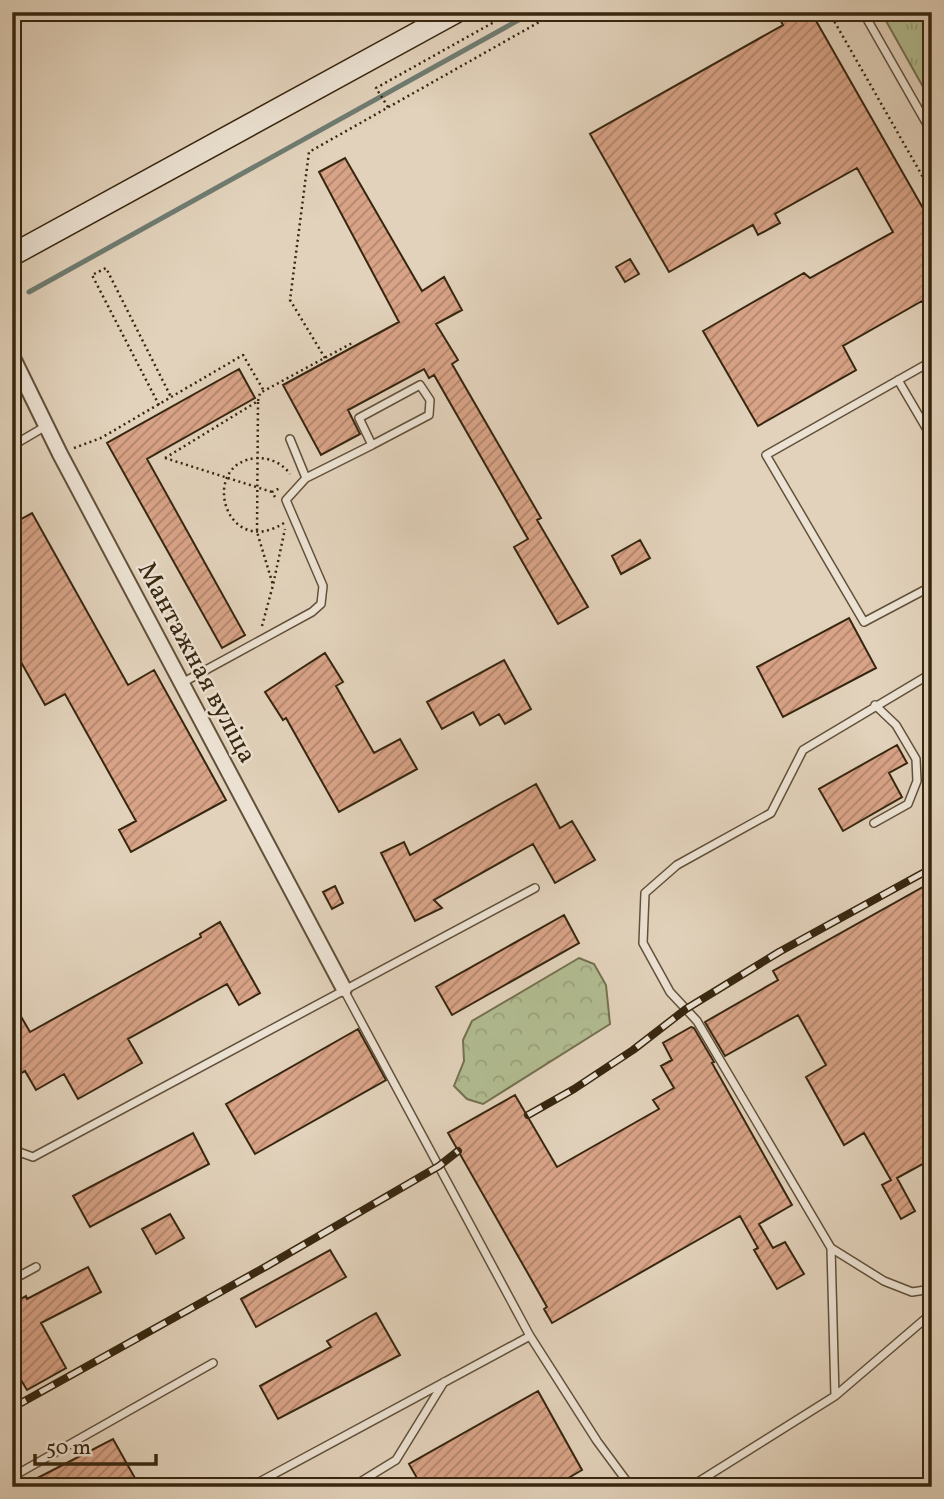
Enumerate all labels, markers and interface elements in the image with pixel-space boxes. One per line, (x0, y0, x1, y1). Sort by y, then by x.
street label: Мантажная вуліца (128, 556, 265, 770)
scale bar (35, 1422, 156, 1466)
text: 50 m (46, 1434, 91, 1463)

